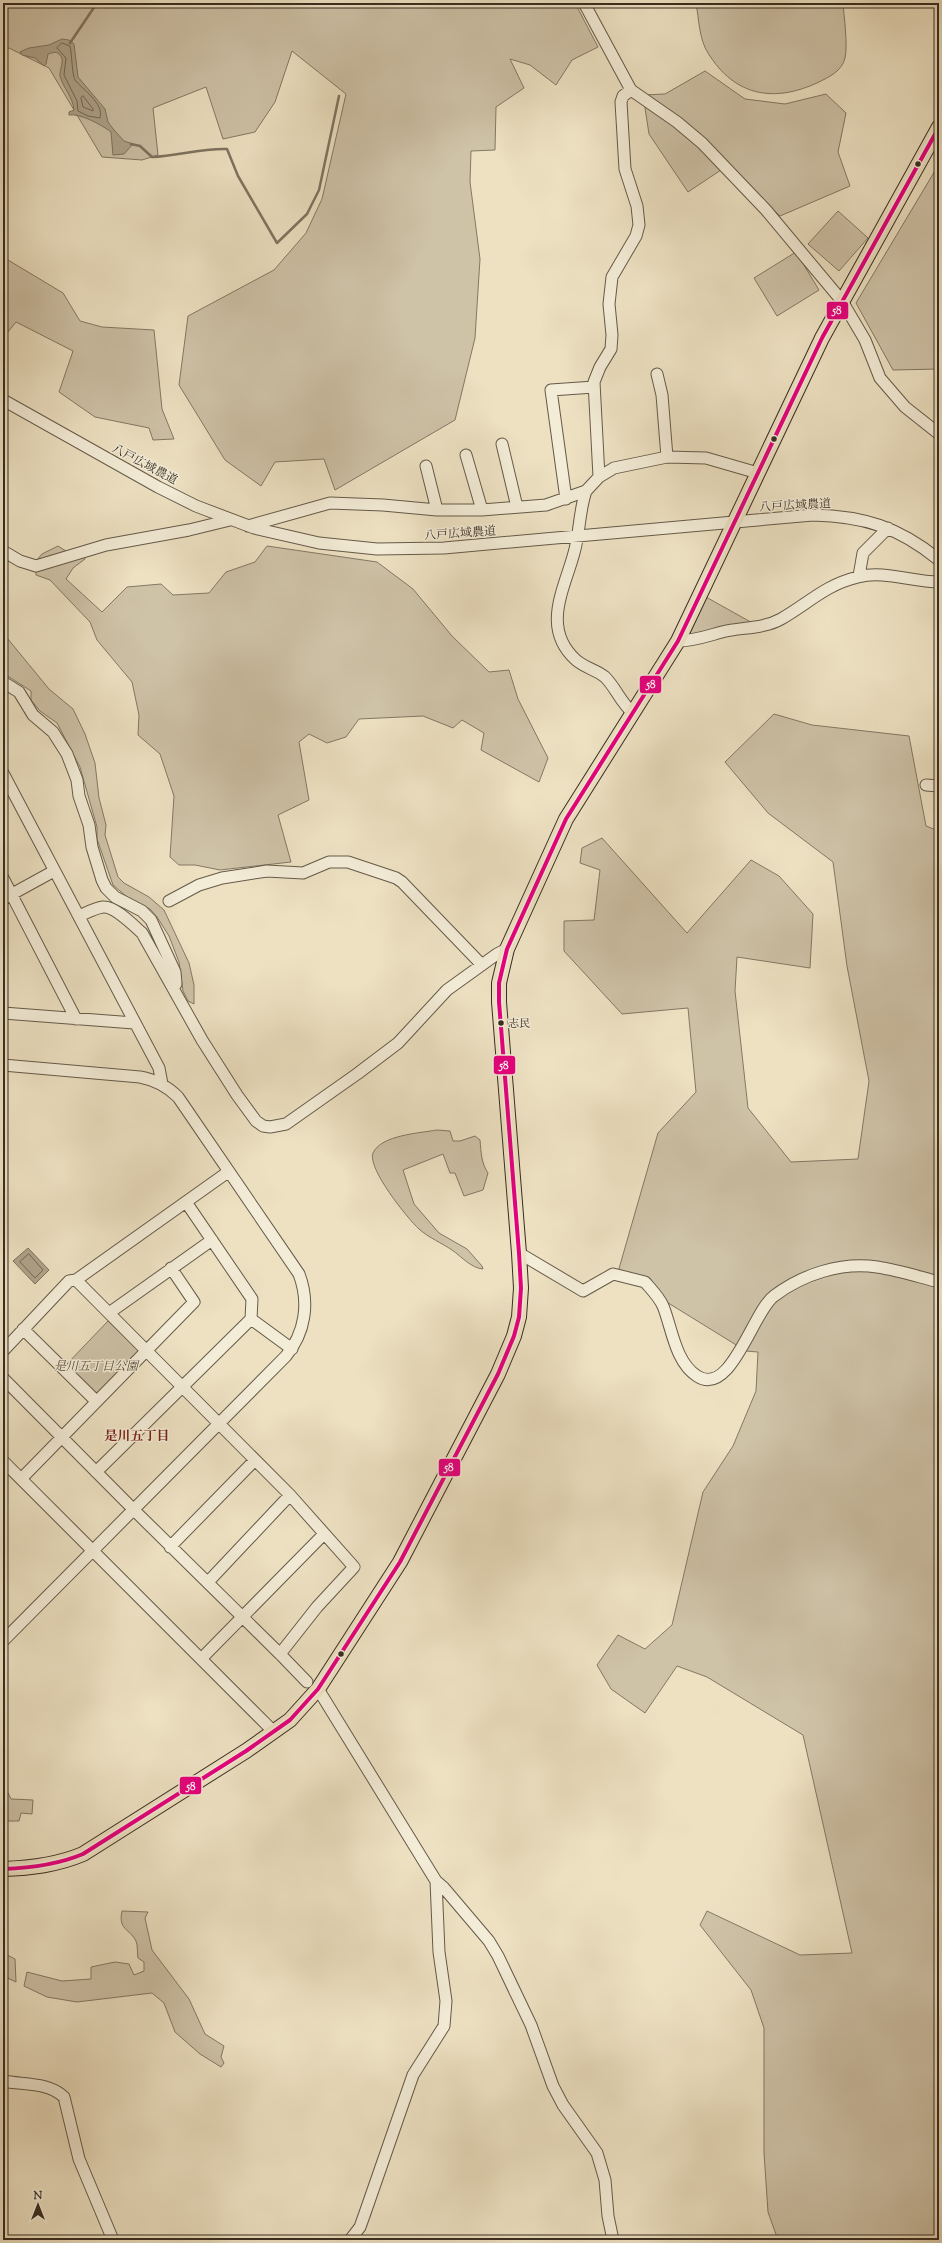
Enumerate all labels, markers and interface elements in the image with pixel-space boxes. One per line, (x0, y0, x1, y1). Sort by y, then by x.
unlabelled marker (913, 159, 923, 169)
line badge: 58 (826, 301, 849, 320)
text: 58 (831, 303, 842, 319)
unlabelled marker (769, 434, 779, 444)
street label: 八戸広域農道 (109, 440, 181, 490)
street label: 八戸広域農道 (759, 495, 831, 517)
street label: 八戸広域農道 (424, 523, 497, 545)
line badge: 58 (639, 675, 662, 694)
text: 58 (645, 677, 656, 693)
place label: 志民 (508, 1016, 530, 1032)
marker: 志民 (496, 1018, 506, 1028)
line badge: 58 (493, 1055, 516, 1075)
text: 58 (498, 1058, 509, 1074)
park label: 是川五丁目公園 (54, 1358, 140, 1376)
district label: 是川五丁目 (104, 1428, 170, 1446)
line badge: 58 (438, 1458, 461, 1477)
text: 58 (443, 1460, 454, 1476)
unlabelled marker (336, 1649, 346, 1659)
line badge: 58 (179, 1776, 202, 1795)
text: 58 (185, 1779, 196, 1795)
north arrow (18, 2185, 58, 2225)
text: N (33, 2188, 43, 2204)

